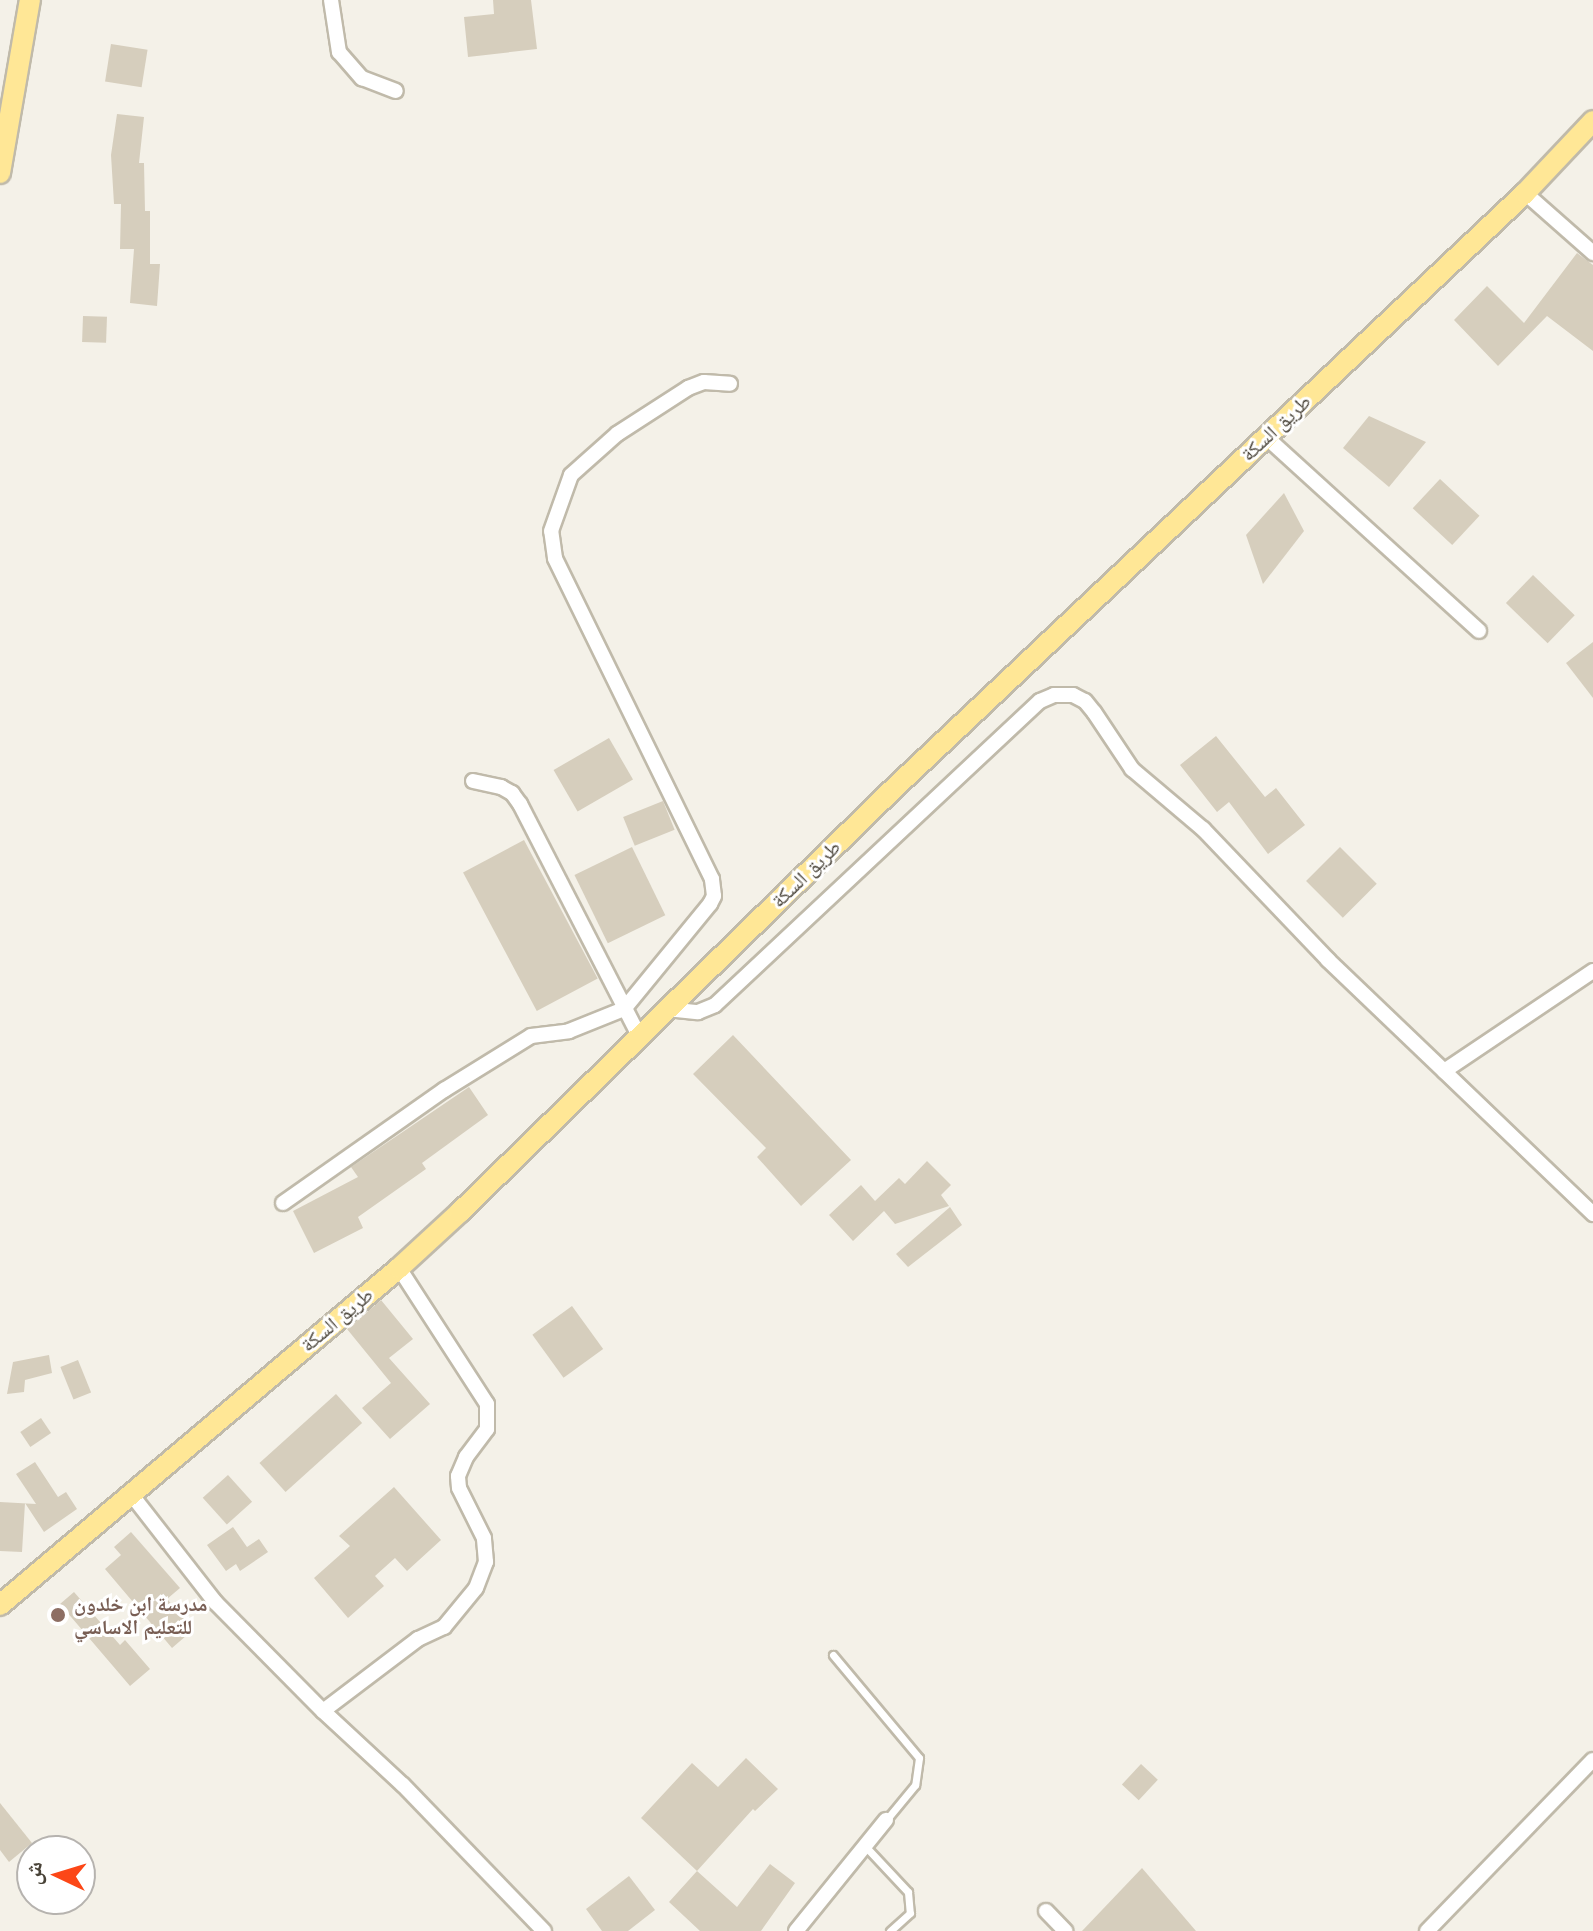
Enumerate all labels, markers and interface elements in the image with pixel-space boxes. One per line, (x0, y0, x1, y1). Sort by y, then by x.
street label: طريق السكة (1236, 390, 1316, 466)
street label: طريق السكة (767, 835, 845, 913)
street label: طريق السكة (296, 1283, 378, 1357)
place label: مدرسة ابن خلدون للتعليم الاساسي (74, 1592, 208, 1639)
marker: مدرسة ابن خلدون للتعليم الاساسي (49, 1606, 67, 1624)
north arrow (16, 1835, 96, 1915)
text: ش (18, 1861, 50, 1886)

